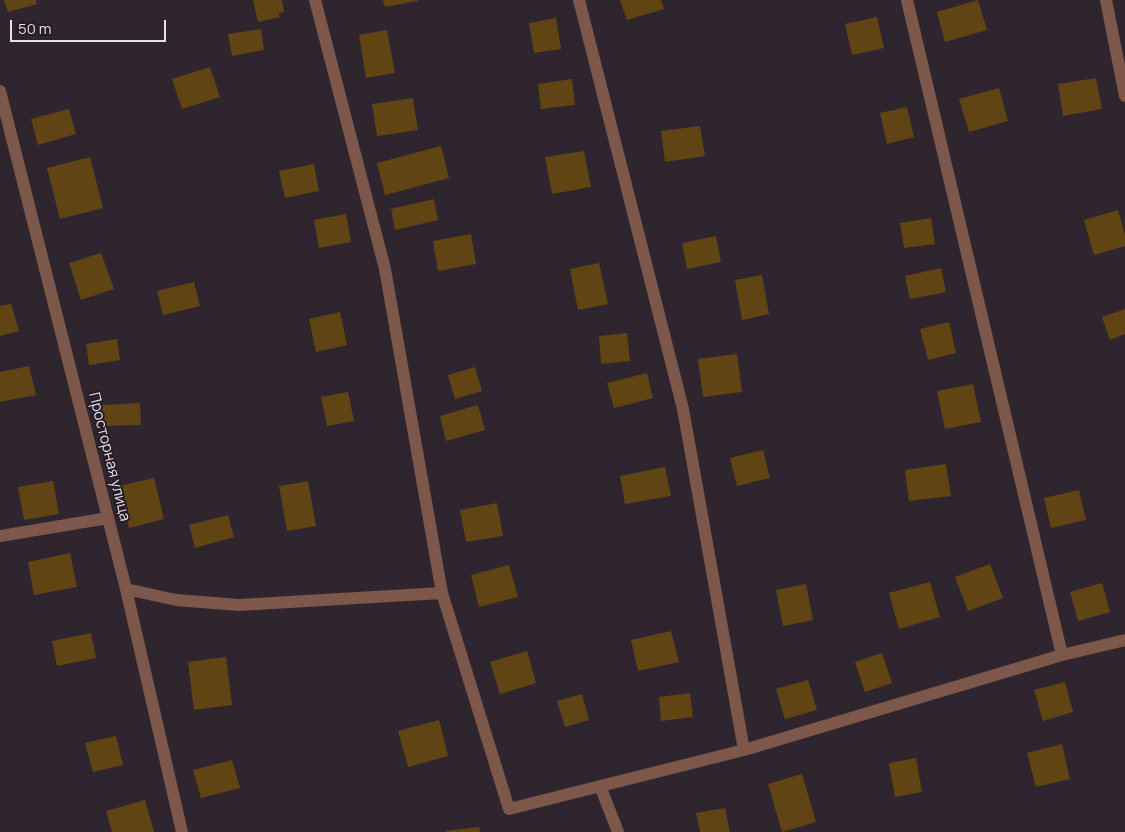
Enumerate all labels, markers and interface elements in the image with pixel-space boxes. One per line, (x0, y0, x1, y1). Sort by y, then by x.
scale bar (12, 10, 169, 42)
text: 50 m (18, 18, 52, 39)
street label: Просторная улица (84, 391, 134, 523)

